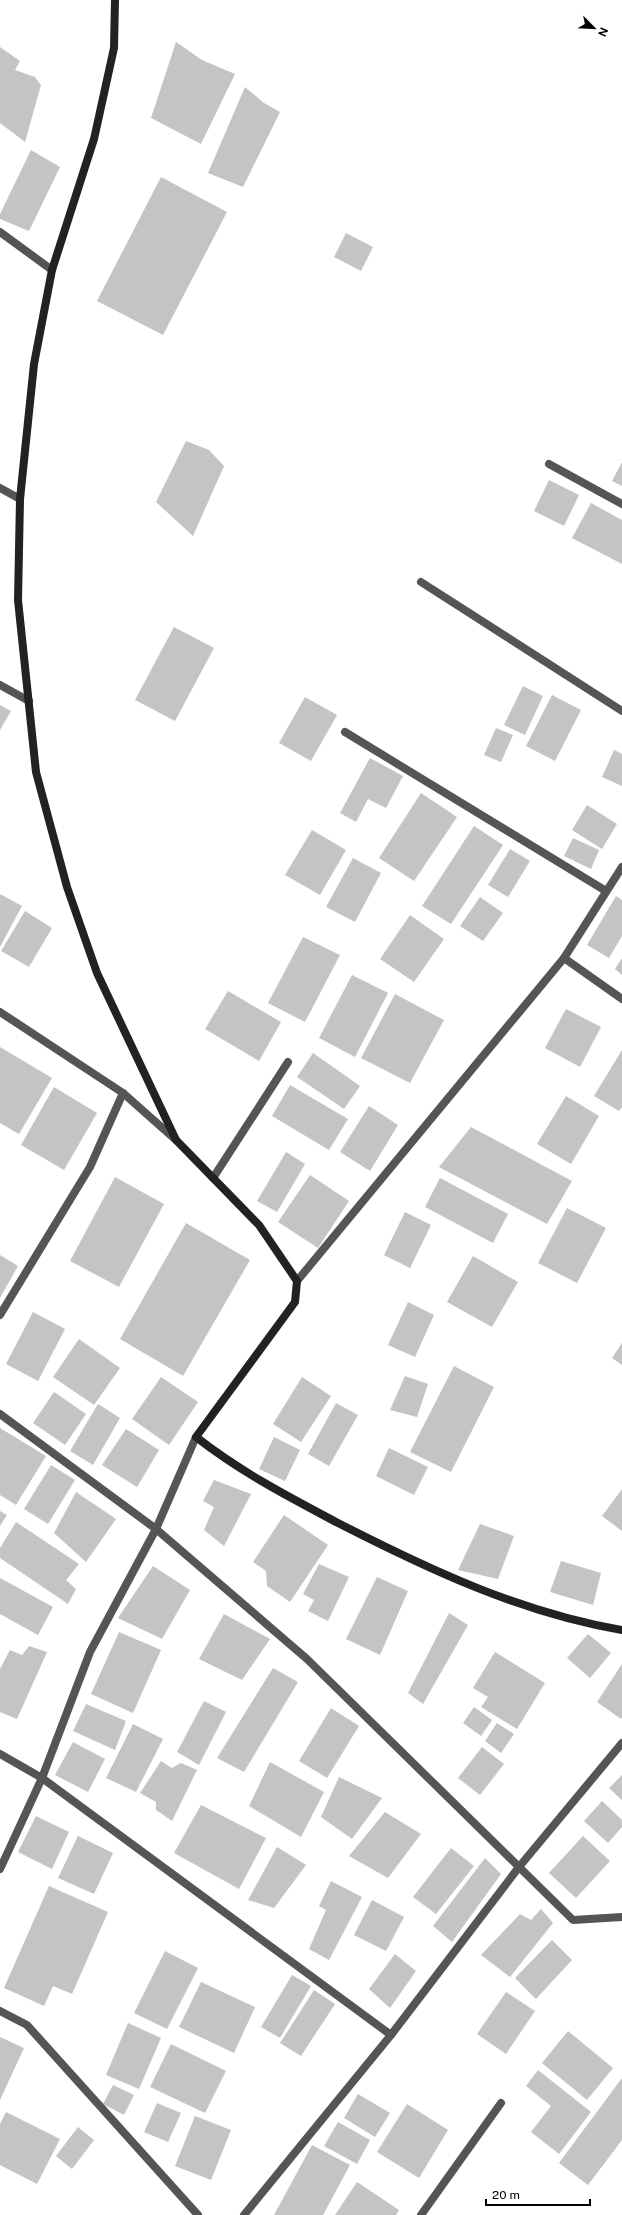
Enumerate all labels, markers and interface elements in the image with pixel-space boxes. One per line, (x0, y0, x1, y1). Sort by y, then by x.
north arrow (574, 8, 614, 48)
text: N (596, 26, 610, 38)
scale bar (486, 2181, 590, 2207)
text: 20 m (492, 2188, 520, 2202)

